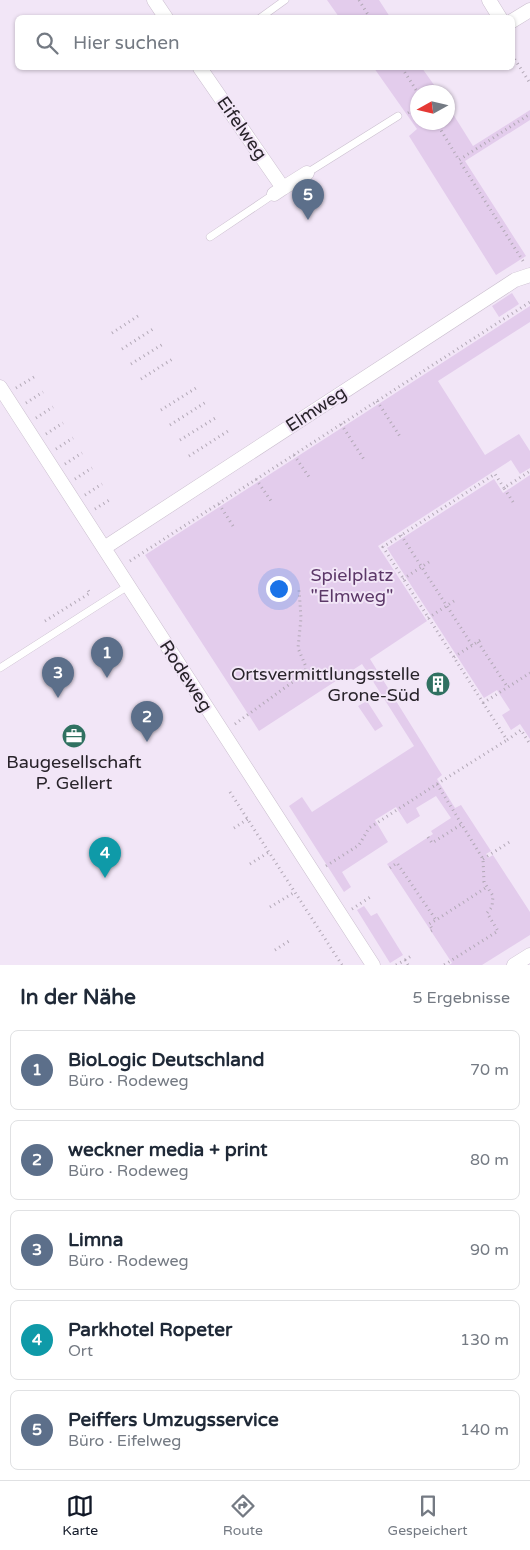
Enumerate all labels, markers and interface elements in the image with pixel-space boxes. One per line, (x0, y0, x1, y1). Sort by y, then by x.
search box (15, 15, 515, 70)
icon: search (33, 29, 61, 57)
text: Hier suchen (73, 32, 180, 54)
north arrow (410, 85, 455, 130)
street label: Eifelweg (212, 92, 272, 164)
pin: 5 (292, 179, 324, 220)
street label: Elmweg (281, 381, 351, 437)
park label: Spielplatz "Elmweg" (310, 564, 394, 607)
your location (266, 576, 292, 602)
street label: Rodeweg (155, 636, 217, 716)
pin: 1 (91, 637, 123, 678)
pin: 3 (42, 657, 74, 698)
place label: Ortsvermittlungsstelle Grone-Süd (231, 663, 420, 706)
building icon: Ortsvermittlungsstelle Grone-Süd (425, 671, 451, 697)
pin: 2 (131, 701, 163, 742)
office icon: Baugesellschaft P. Gellert (61, 723, 87, 749)
place label: Baugesellschaft P. Gellert (6, 751, 142, 794)
pin: 4 (89, 837, 121, 878)
text: In der Nähe (20, 985, 136, 1010)
text: 5 Ergebnisse (412, 988, 510, 1008)
text: BioLogic Deutschland (68, 1049, 265, 1071)
text: 1 (32, 1060, 42, 1080)
text: 70 m (470, 1060, 509, 1080)
text: Büro · Rodeweg (68, 1071, 189, 1091)
text: weckner media + print (68, 1139, 267, 1161)
text: 2 (32, 1150, 42, 1170)
text: 80 m (470, 1150, 509, 1170)
text: Büro · Rodeweg (68, 1161, 189, 1181)
text: Limna (68, 1229, 123, 1251)
text: 3 (32, 1240, 42, 1260)
text: 90 m (470, 1240, 509, 1260)
text: Büro · Rodeweg (68, 1251, 189, 1271)
text: Parkhotel Ropeter (68, 1319, 232, 1341)
text: 4 (32, 1330, 42, 1350)
text: 130 m (460, 1330, 509, 1350)
text: Ort (68, 1341, 93, 1361)
text: Peiffers Umzugsservice (68, 1409, 279, 1431)
text: 5 (32, 1420, 42, 1440)
text: 140 m (460, 1420, 509, 1440)
text: Büro · Eifelweg (68, 1431, 181, 1451)
tab: Karte (62, 1492, 98, 1539)
tab: Route (223, 1492, 263, 1539)
tab: Gespeichert (388, 1492, 468, 1539)

